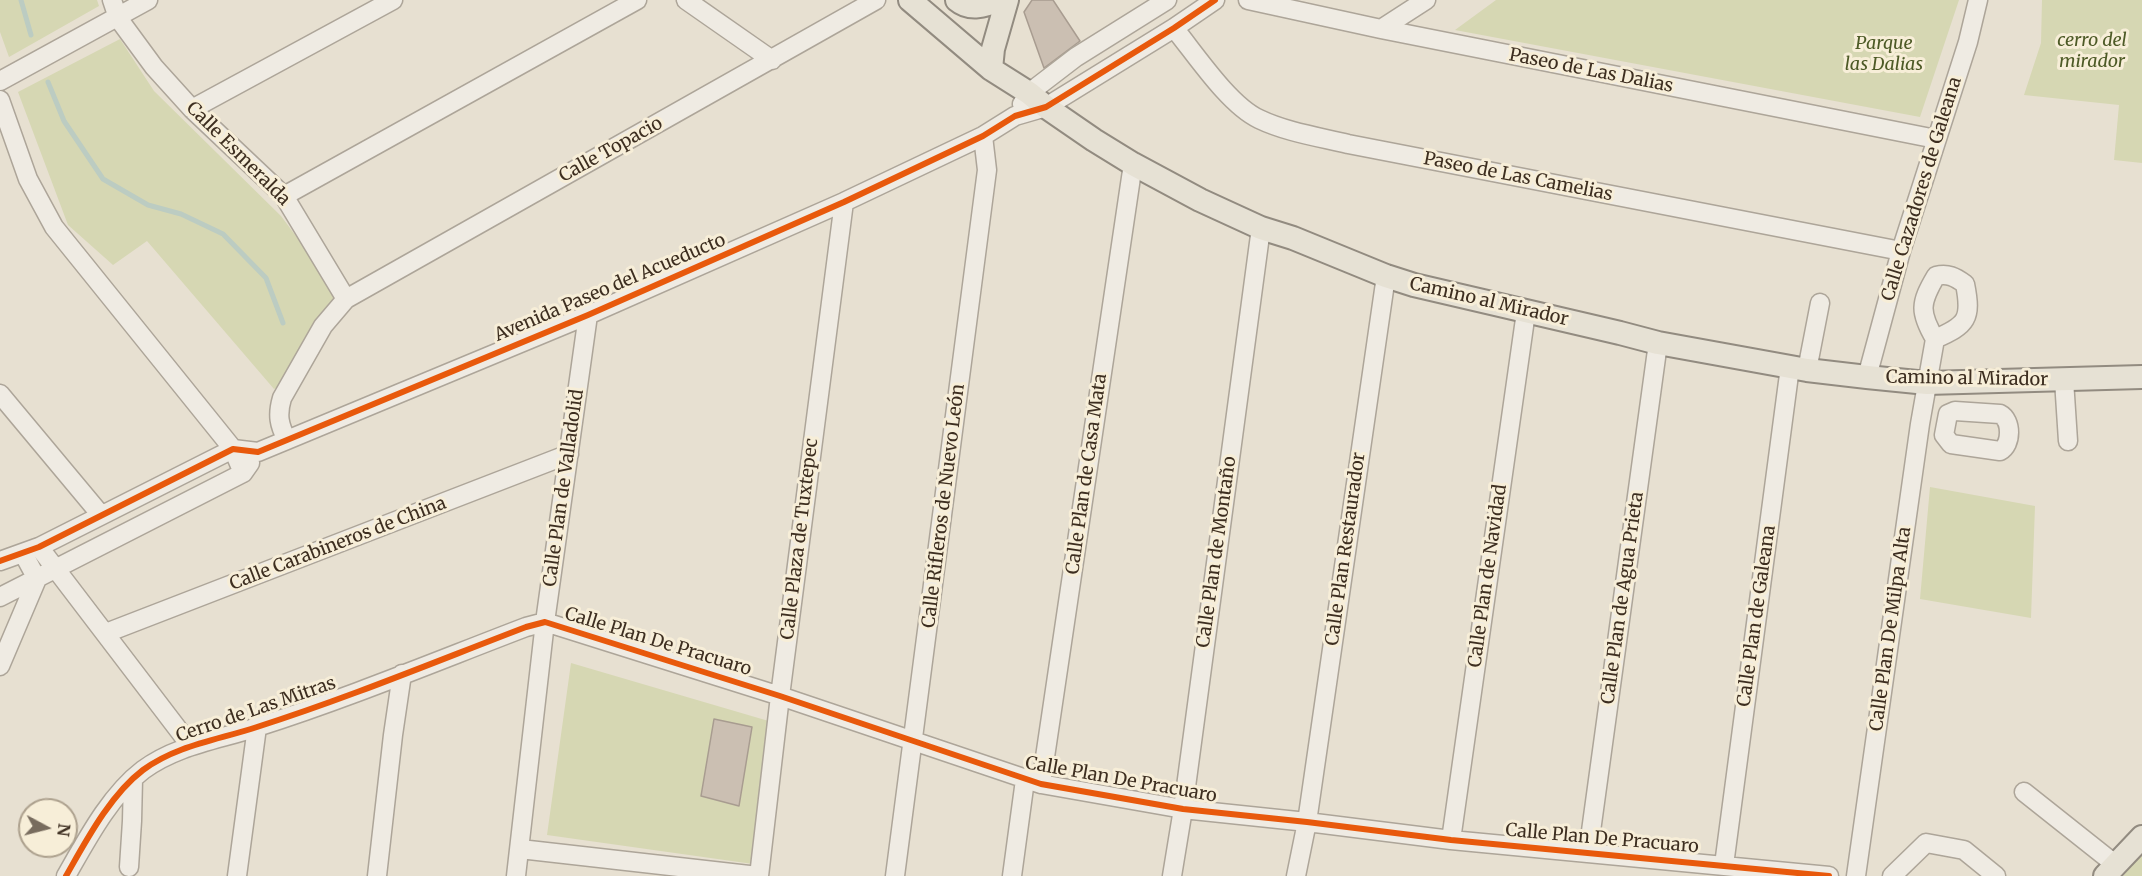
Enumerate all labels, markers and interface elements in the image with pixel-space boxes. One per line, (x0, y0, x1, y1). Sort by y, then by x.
park label: cerro del mirador (2057, 30, 2127, 72)
park label: Parque las Dalias (1845, 33, 1923, 76)
street label: Paseo de Las Dalias (1507, 44, 1675, 98)
street label: Calle Cazadores de Galeana (1878, 74, 1966, 304)
street label: Calle Esmeralda (182, 98, 294, 210)
street label: Calle Topacio (555, 113, 667, 187)
street label: Paseo de Las Camelias (1422, 148, 1614, 206)
street label: Avenida Paseo del Acueducto (491, 229, 729, 347)
street label: Camino al Mirador (1408, 273, 1570, 331)
street label: Camino al Mirador (1886, 367, 2048, 391)
street label: Calle Plan de Casa Mata (1062, 372, 1112, 576)
street label: Calle Rifleros de Nuevo León (918, 383, 970, 629)
street label: Calle Plan de Valladolid (539, 388, 589, 588)
street label: Calle Plaza de Tuxtepec (777, 437, 823, 641)
street label: Calle Plan Restaurador (1322, 451, 1370, 647)
street label: Calle Plan de Montaño (1193, 455, 1241, 649)
street label: Calle Plan de Navidad (1464, 483, 1512, 669)
street label: Calle Plan de Agua Prieta (1597, 490, 1649, 706)
street label: Calle Carabineros de China (227, 493, 449, 595)
street label: Calle Plan de Galeana (1734, 524, 1780, 708)
street label: Calle Plan De Milpa Alta (1866, 525, 1916, 733)
street label: Calle Plan De Pracuaro (562, 603, 754, 681)
street label: Cerro de Las Mitras (173, 673, 339, 747)
street label: Calle Plan De Pracuaro (1024, 753, 1218, 807)
north arrow (18, 798, 78, 858)
street label: Calle Plan De Pracuaro (1504, 820, 1700, 858)
text: N (53, 822, 75, 837)

